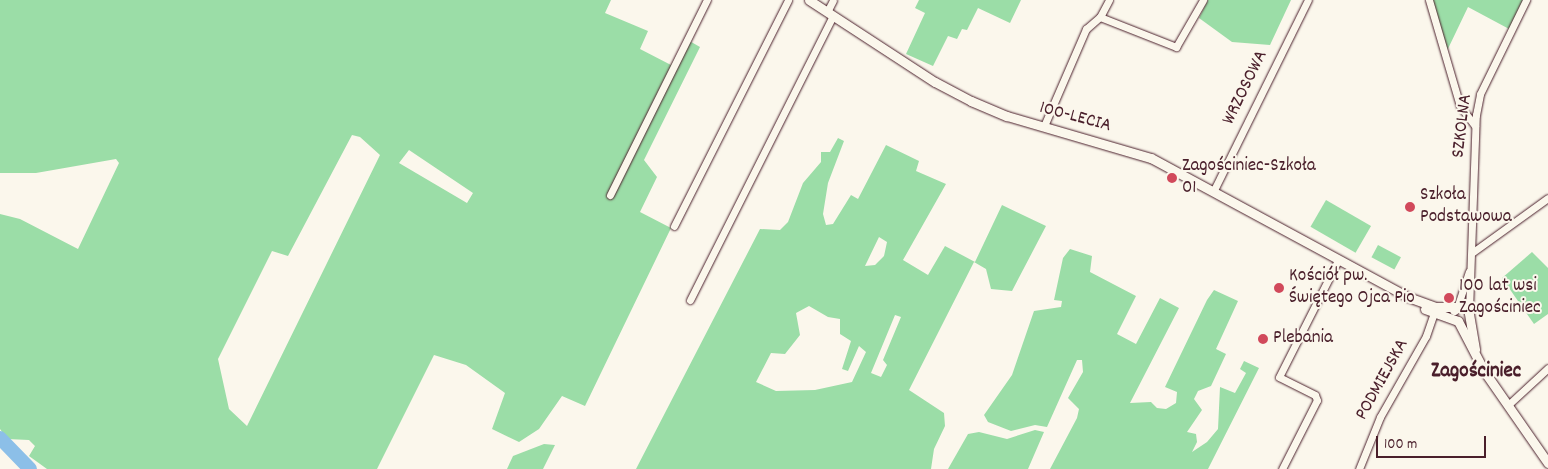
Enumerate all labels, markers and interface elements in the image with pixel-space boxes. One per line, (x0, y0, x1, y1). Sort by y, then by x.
street label: WRZOSOWA (1218, 47, 1274, 129)
street label: SZKOLNA (1448, 93, 1478, 159)
street label: 100-LECIA (1037, 97, 1113, 139)
place label: Zagościniec-Szkoła 01 (1182, 156, 1316, 200)
marker: Zagościniec-Szkoła 01 (1166, 172, 1178, 184)
place label: Szkoła Podstawowa (1420, 185, 1512, 229)
marker: Szkoła Podstawowa (1404, 201, 1416, 213)
place label: Kościół pw. Świętego Ojca Pio (1289, 266, 1415, 310)
place label: 100 lat wsi Zagościniec (1459, 276, 1541, 320)
marker: Kościół pw. Świętego Ojca Pio (1273, 282, 1285, 294)
marker: 100 lat wsi Zagościniec (1443, 292, 1455, 304)
place label: Plebania (1273, 328, 1333, 350)
marker: Plebania (1257, 333, 1269, 345)
street label: PODMIEJSKA (1351, 335, 1415, 425)
district label: Zagościniec (1431, 359, 1521, 385)
scale bar (1378, 426, 1488, 458)
text: 100 m (1384, 434, 1417, 456)

